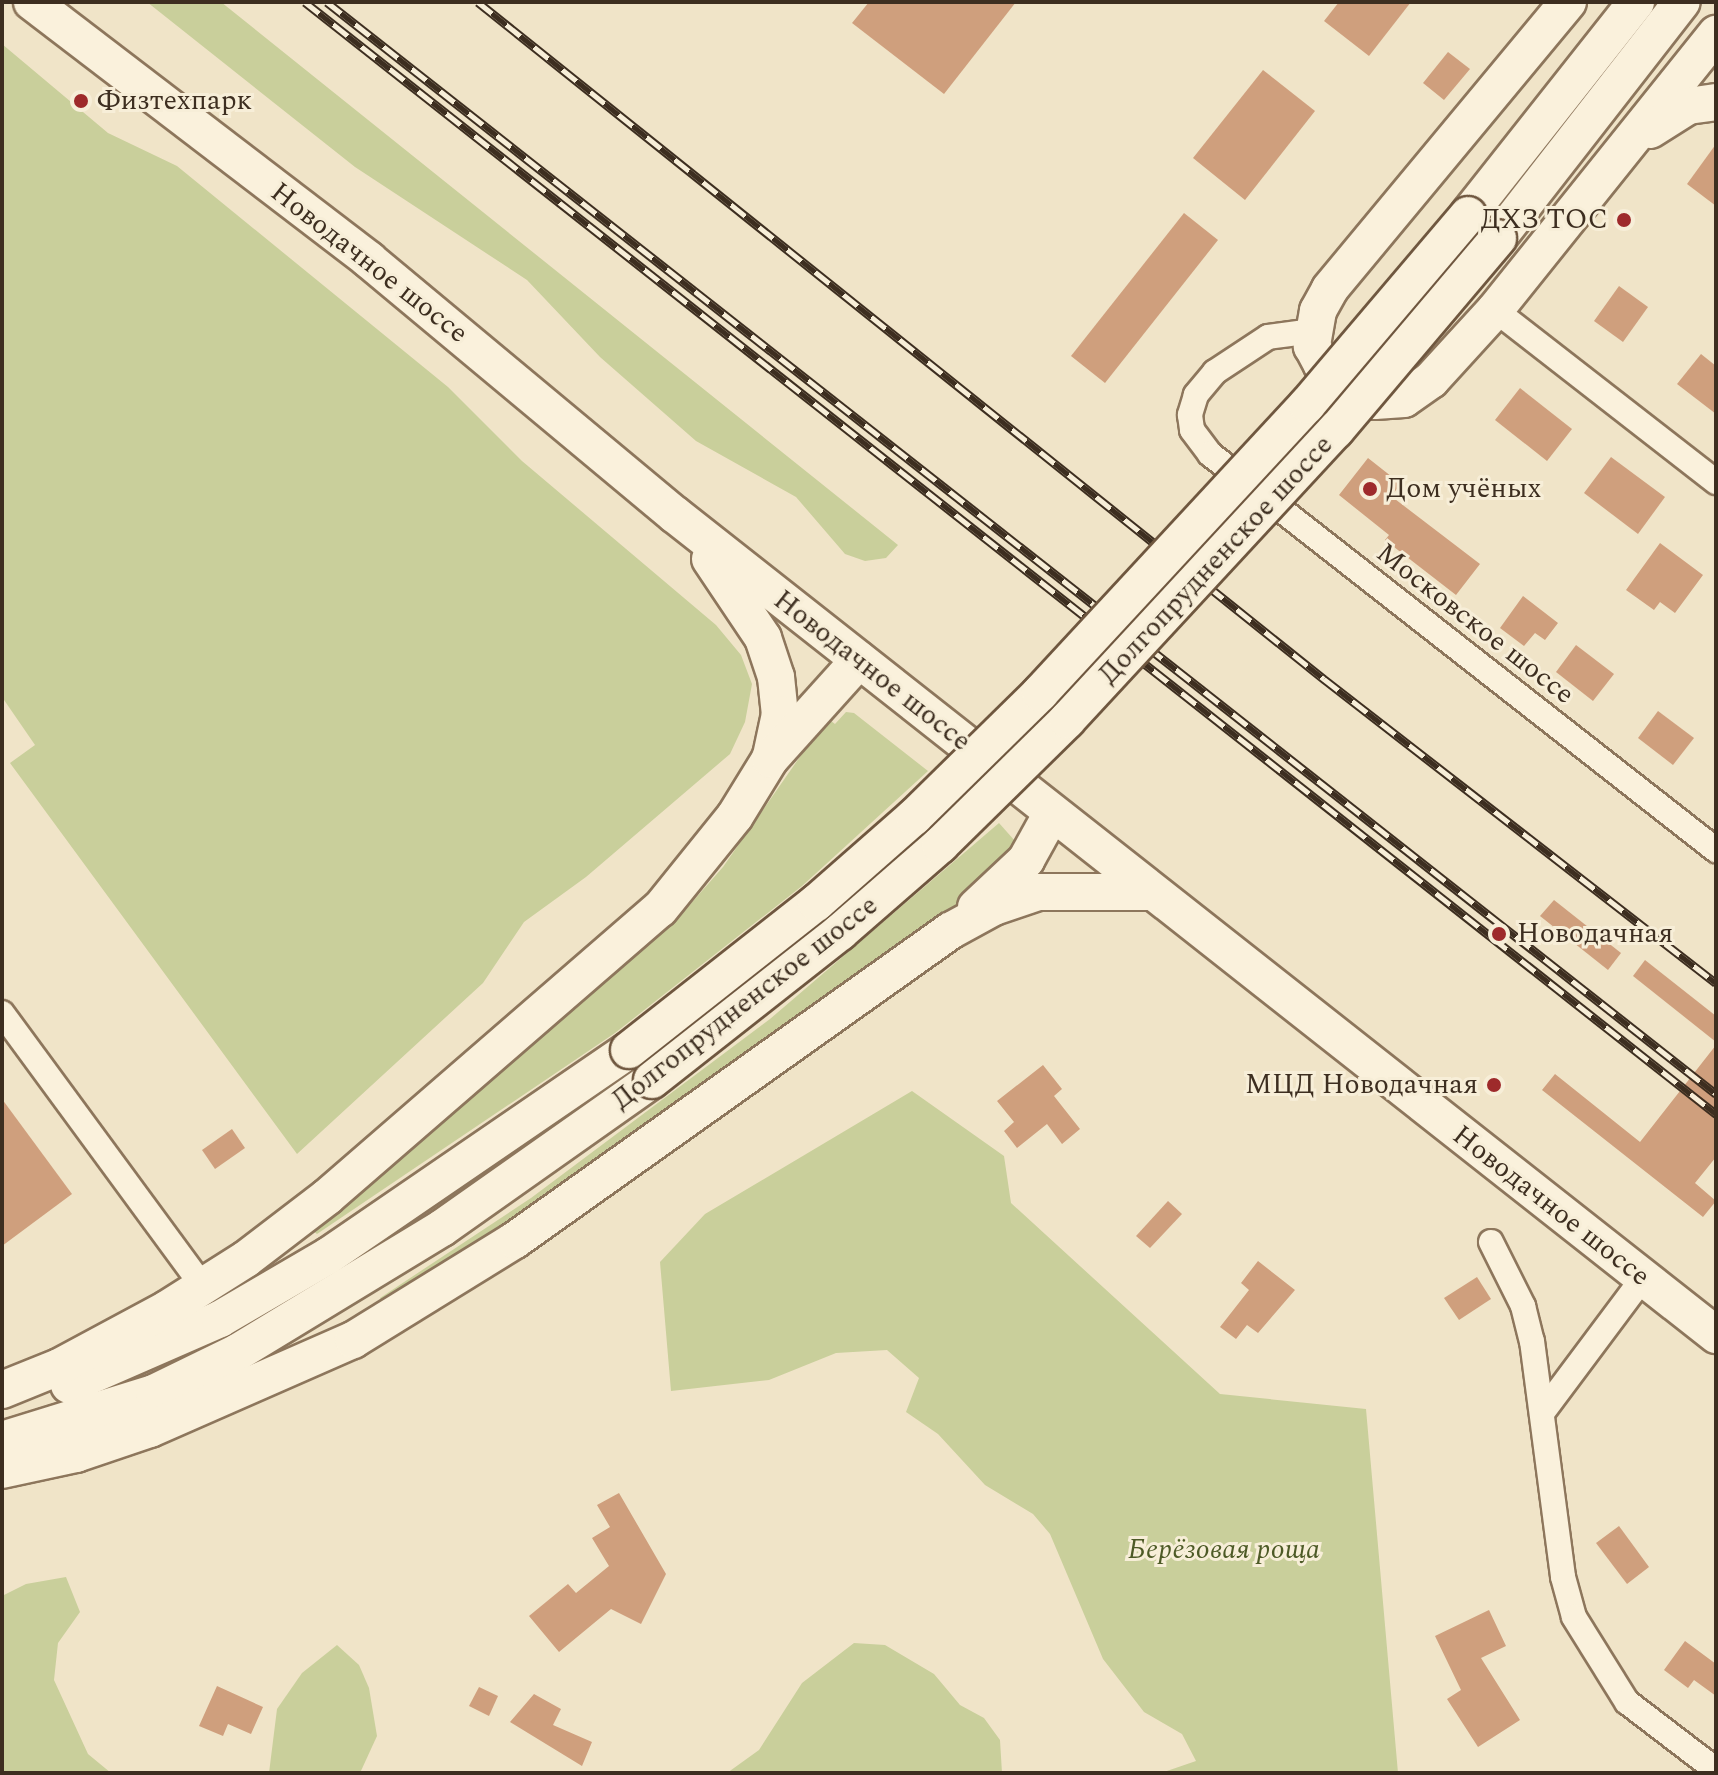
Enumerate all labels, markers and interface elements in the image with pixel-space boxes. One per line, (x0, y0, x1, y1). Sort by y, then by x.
place label: Физтехпарк (97, 84, 252, 118)
marker: Физтехпарк (72, 92, 90, 110)
street label: Новодачное шоссе (264, 175, 474, 351)
place label: ДХЗ ТОС (1480, 203, 1608, 237)
marker: ДХЗ ТОС (1615, 211, 1633, 229)
street label: Долгопрудненское шоссе (1092, 429, 1340, 691)
place label: Дом учёных (1386, 472, 1541, 506)
marker: Дом учёных (1361, 480, 1379, 498)
street label: Московское шоссе (1369, 536, 1581, 712)
street label: Новодачное шоссе (767, 583, 977, 759)
street label: Долгопрудненское шоссе (605, 889, 885, 1117)
place label: Новодачная (1517, 917, 1673, 951)
marker: Новодачная (1488, 923, 1510, 945)
place label: МЦД Новодачная (1245, 1068, 1478, 1102)
marker: МЦД Новодачная (1485, 1076, 1503, 1094)
street label: Новодачное шоссе (1446, 1118, 1656, 1294)
park label: Берёзовая роща (1128, 1533, 1320, 1567)

